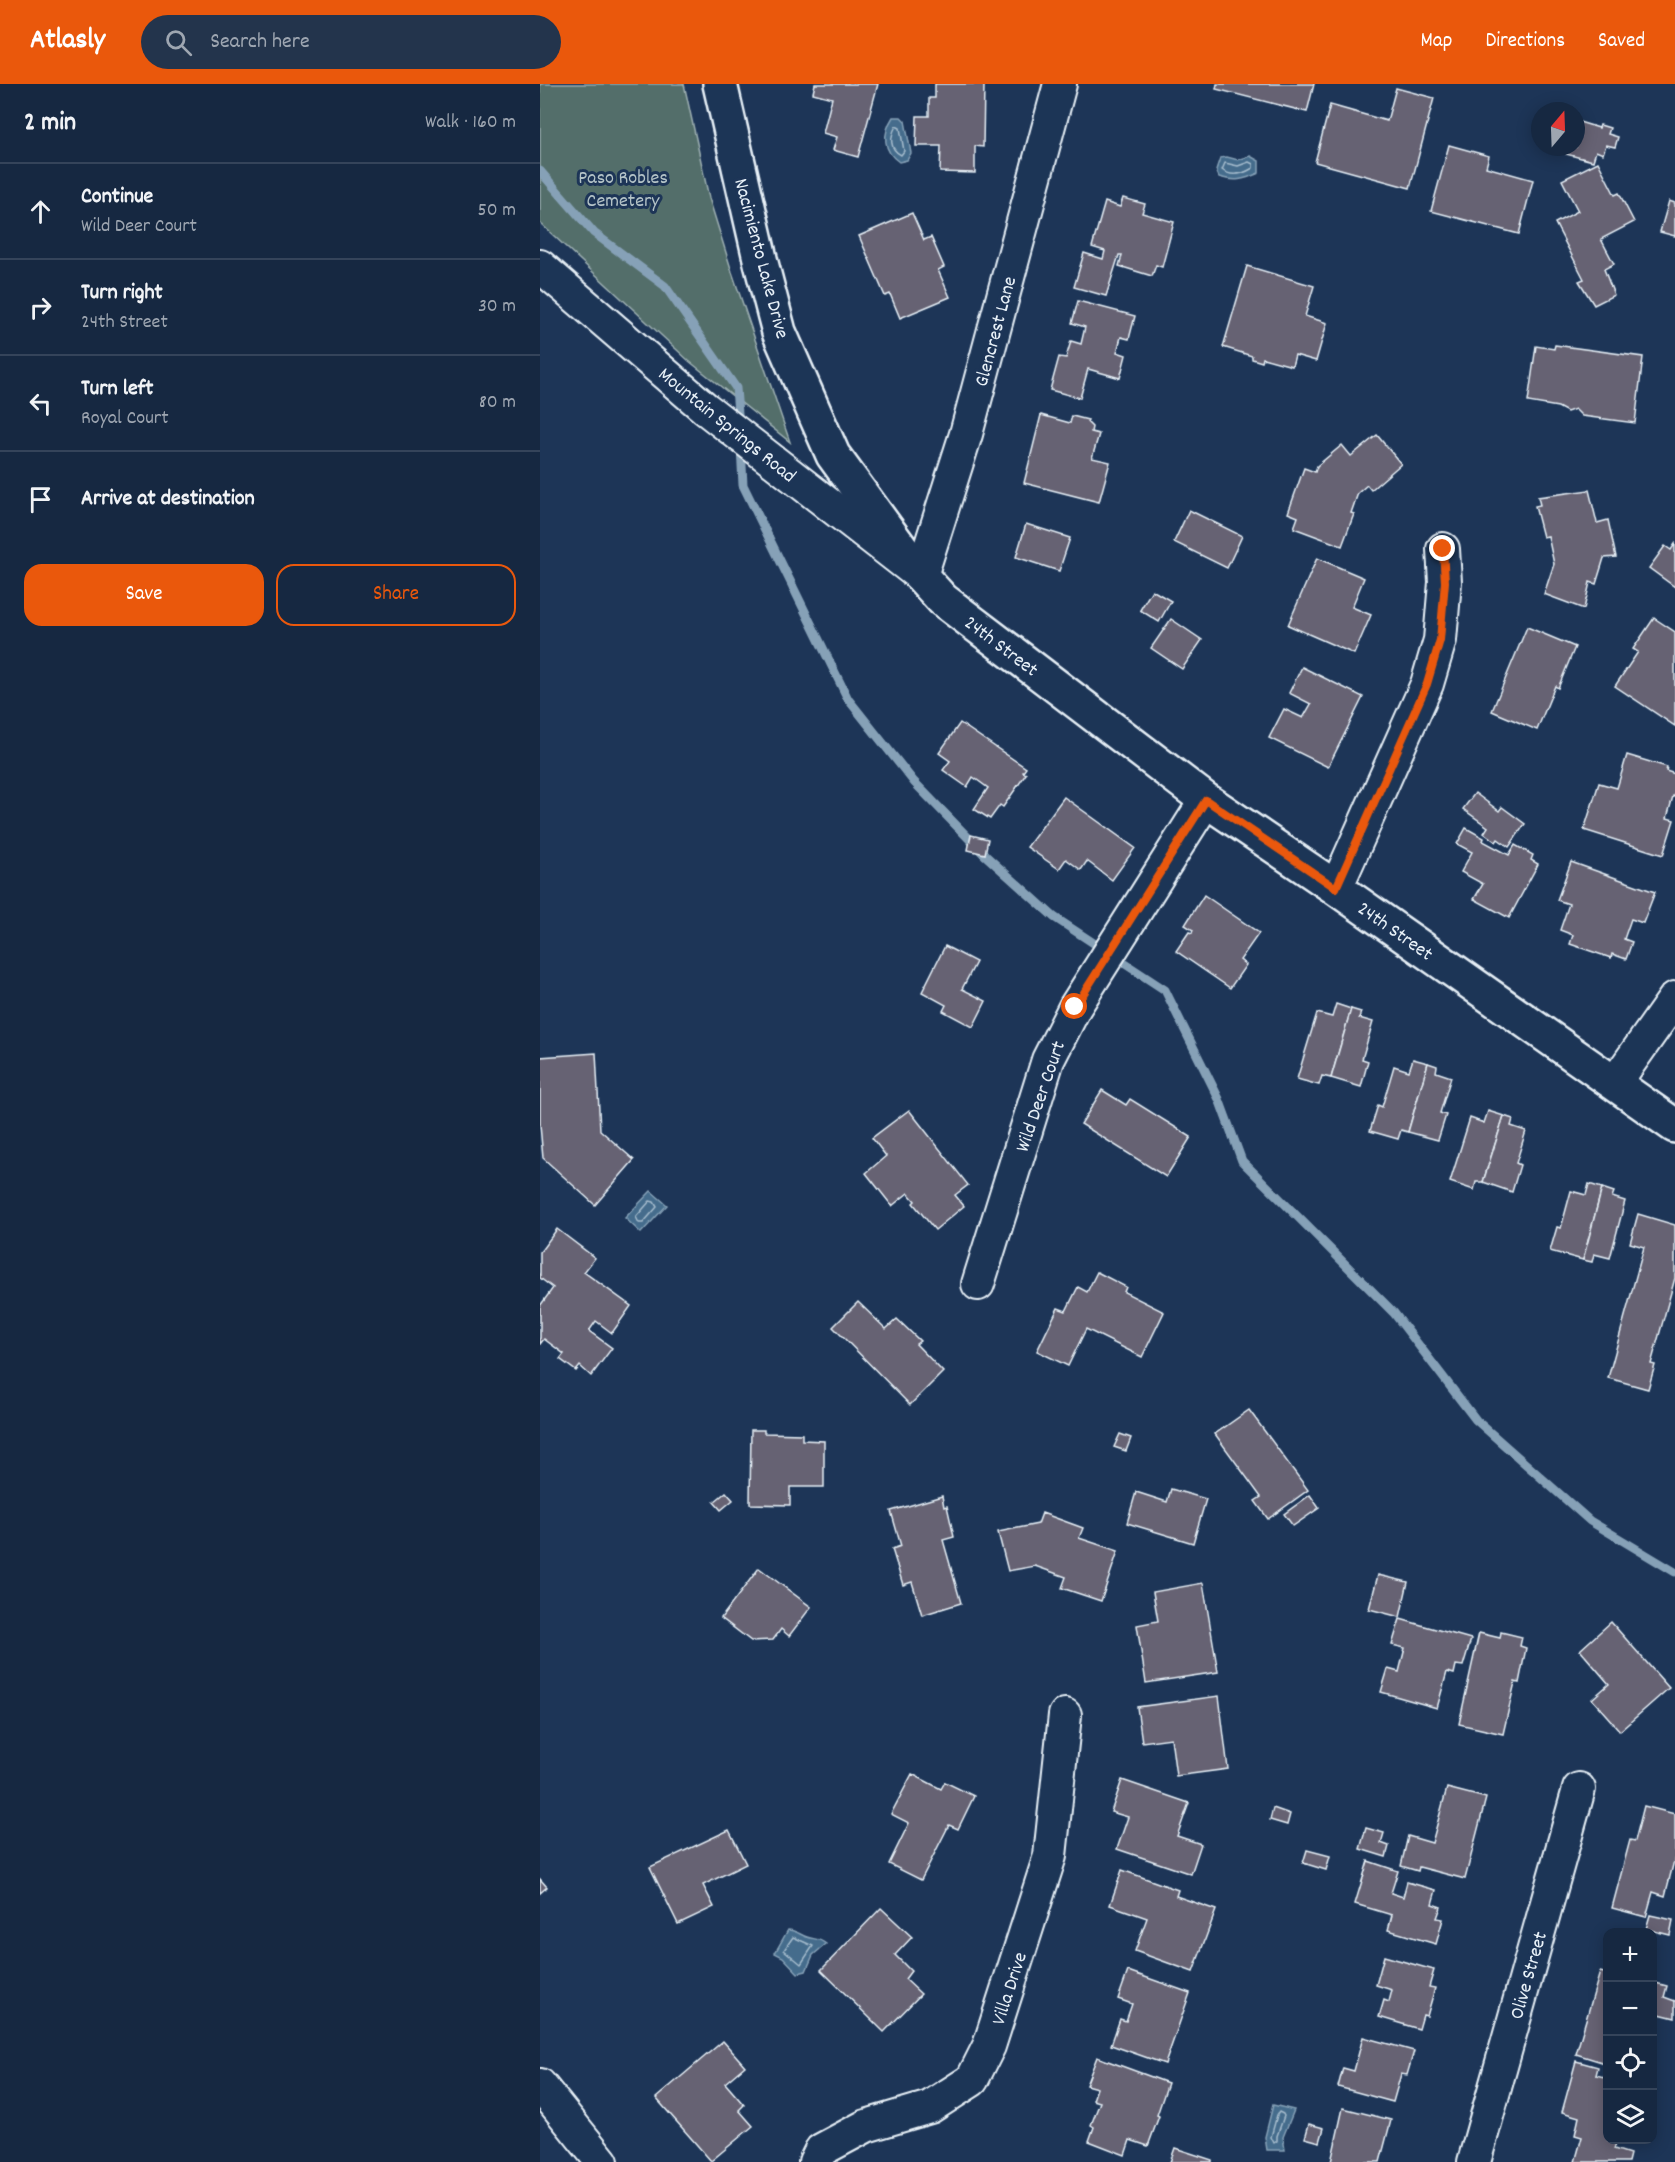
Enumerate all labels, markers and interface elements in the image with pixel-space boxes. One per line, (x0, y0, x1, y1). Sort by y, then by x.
search box (141, 15, 561, 69)
text: Atlasly (30, 22, 105, 62)
icon: search (162, 26, 195, 59)
text: Search here (210, 27, 310, 58)
text: Map (1421, 27, 1452, 57)
text: Directions (1485, 27, 1565, 57)
text: Saved (1598, 27, 1645, 57)
north arrow (1531, 102, 1585, 156)
text: 2 min (24, 105, 76, 142)
text: Walk · 160 m (425, 109, 516, 137)
park label: Paso Robles Cemetery (578, 165, 668, 216)
street label: Nacimiento Lake Drive (725, 175, 795, 342)
text: Continue (81, 182, 153, 213)
icon: ahead (24, 195, 57, 228)
text: 50 m (478, 197, 516, 225)
text: Wild Deer Court (81, 213, 197, 241)
street label: Glencrest Lane (969, 273, 1025, 390)
text: Turn right (81, 278, 163, 309)
icon: right (24, 291, 57, 324)
text: 30 m (478, 293, 516, 321)
text: 24th Street (81, 309, 168, 337)
street label: Mountain Springs Road (651, 362, 801, 491)
text: Turn left (81, 374, 153, 405)
icon: left (24, 387, 57, 420)
text: 80 m (479, 389, 516, 417)
text: Royal Court (81, 405, 169, 433)
icon: arrive (24, 483, 57, 516)
text: Arrive at destination (81, 484, 255, 515)
route end (1429, 535, 1455, 561)
button: Save (24, 564, 264, 626)
button: Share (276, 564, 516, 626)
street label: 24th Street (957, 610, 1043, 685)
street label: 24th Street (1351, 896, 1438, 969)
route start (1061, 993, 1087, 1019)
street label: Wild Deer Court (1010, 1038, 1074, 1156)
map controls (1603, 1928, 1657, 2144)
button: + (1603, 1928, 1657, 1982)
street label: Olive Street (1504, 1929, 1556, 2023)
street label: Villa Drive (986, 1949, 1036, 2029)
button: − (1603, 1982, 1657, 2036)
button: locate (1603, 2036, 1657, 2090)
button: layers (1603, 2090, 1657, 2144)

